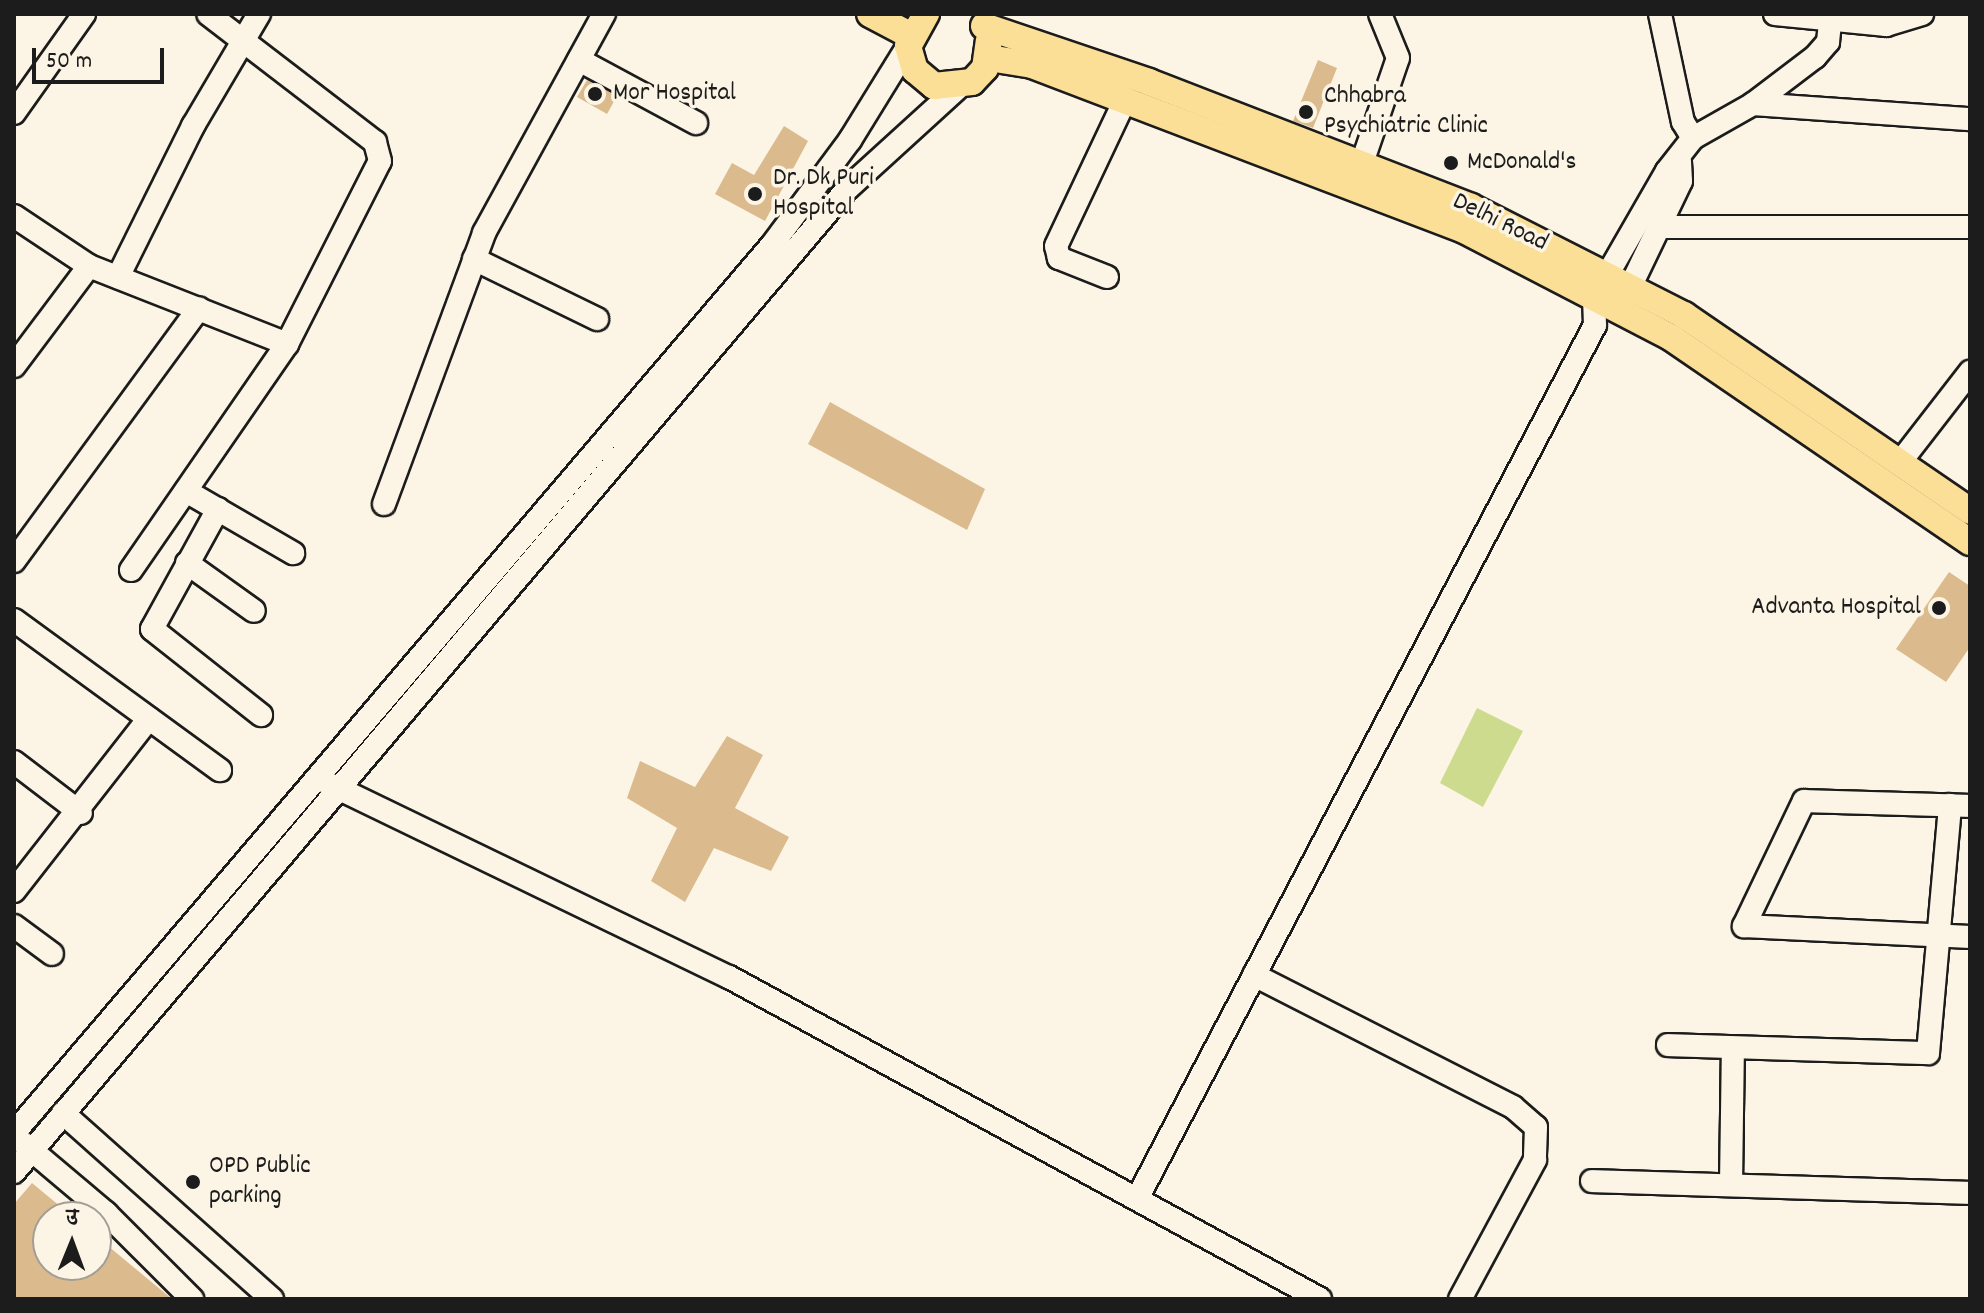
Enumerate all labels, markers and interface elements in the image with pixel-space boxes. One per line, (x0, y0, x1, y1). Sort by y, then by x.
scale bar (36, 32, 168, 82)
text: 50 m (46, 45, 92, 79)
place label: Mor Hospital (613, 78, 736, 110)
place label: Chhabra Psychiatric Clinic (1324, 81, 1488, 142)
marker: Mor Hospital (584, 83, 606, 105)
marker: Chhabra Psychiatric Clinic (1295, 101, 1317, 123)
place label: McDonald's (1467, 147, 1576, 179)
marker: McDonald's (1442, 154, 1460, 172)
place label: Dr. Dk Puri Hospital (773, 163, 874, 224)
marker: Dr. Dk Puri Hospital (744, 183, 766, 205)
street label: Delhi Road (1447, 187, 1553, 259)
place label: Advanta Hospital (1751, 592, 1921, 624)
marker: Advanta Hospital (1928, 597, 1950, 619)
place label: OPD Public parking (209, 1151, 311, 1212)
marker: OPD Public parking (184, 1173, 202, 1191)
north arrow (32, 1201, 112, 1281)
text: उ (66, 1203, 79, 1234)

